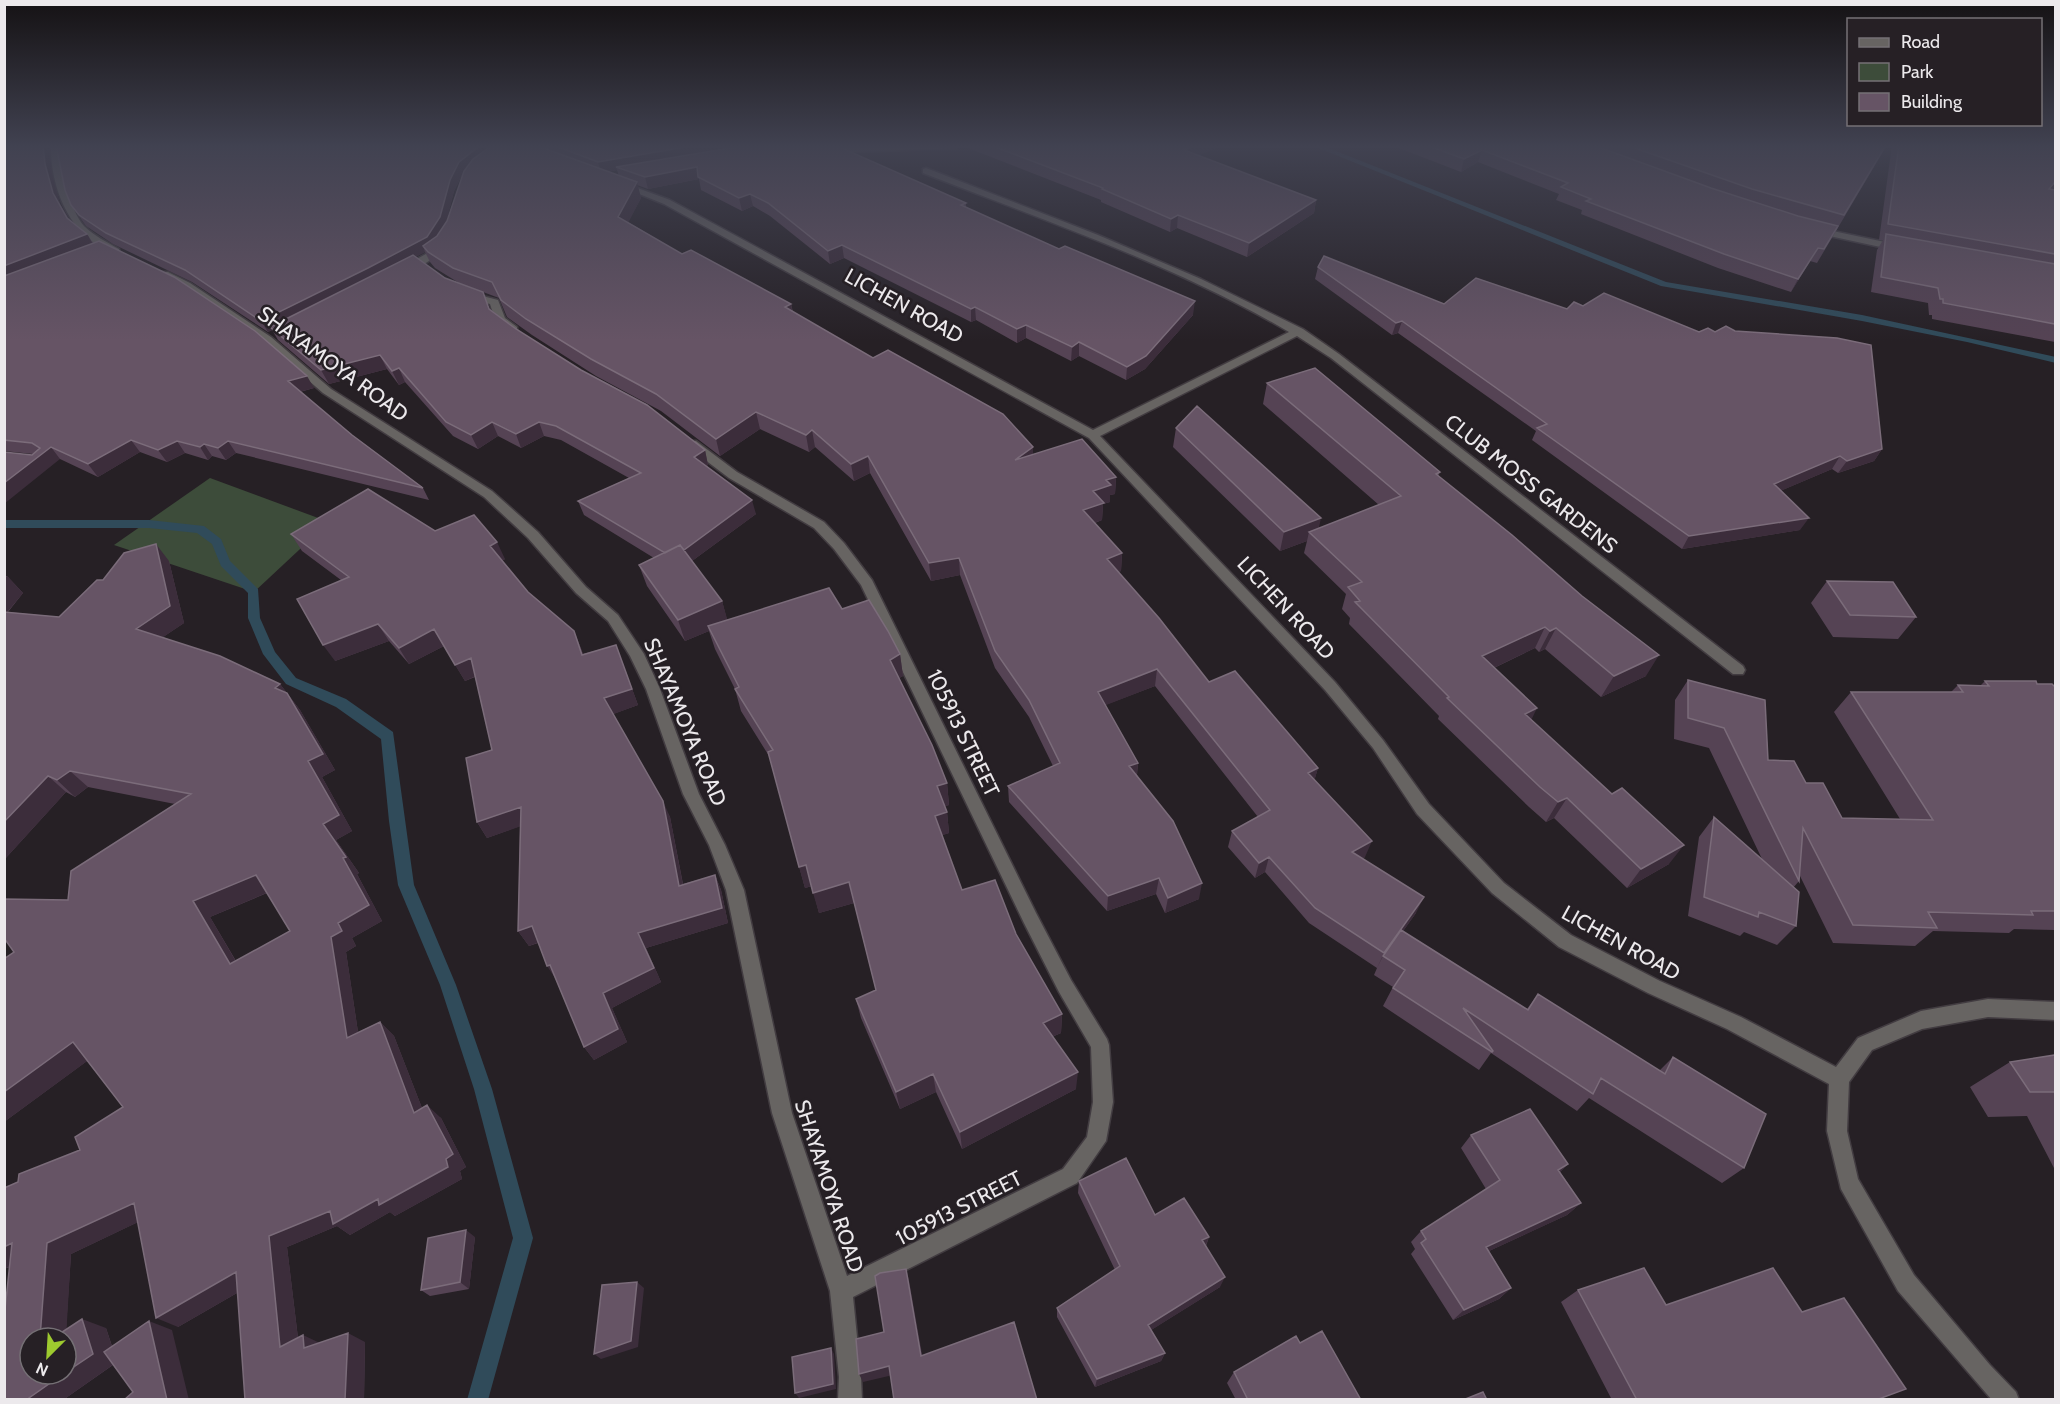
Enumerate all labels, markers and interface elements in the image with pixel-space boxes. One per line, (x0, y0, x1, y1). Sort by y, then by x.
legend (1847, 18, 2042, 126)
text: Road (1901, 31, 1940, 53)
text: Park (1901, 61, 1934, 83)
text: Building (1901, 91, 1963, 113)
street label: LICHEN ROAD (841, 263, 968, 348)
street label: SHAYAMOYA ROAD (253, 301, 413, 427)
street label: CLUB MOSS GARDENS (1440, 409, 1622, 559)
street label: LICHEN ROAD (1232, 551, 1340, 664)
street label: SHAYAMOYA ROAD (639, 634, 732, 809)
street label: 105913 STREET (922, 665, 1005, 800)
street label: LICHEN ROAD (1558, 900, 1685, 985)
street label: SHAYAMOYA ROAD (790, 1096, 869, 1275)
street label: 105913 STREET (891, 1165, 1026, 1250)
north arrow (18, 1326, 78, 1386)
text: N (33, 1358, 51, 1380)

